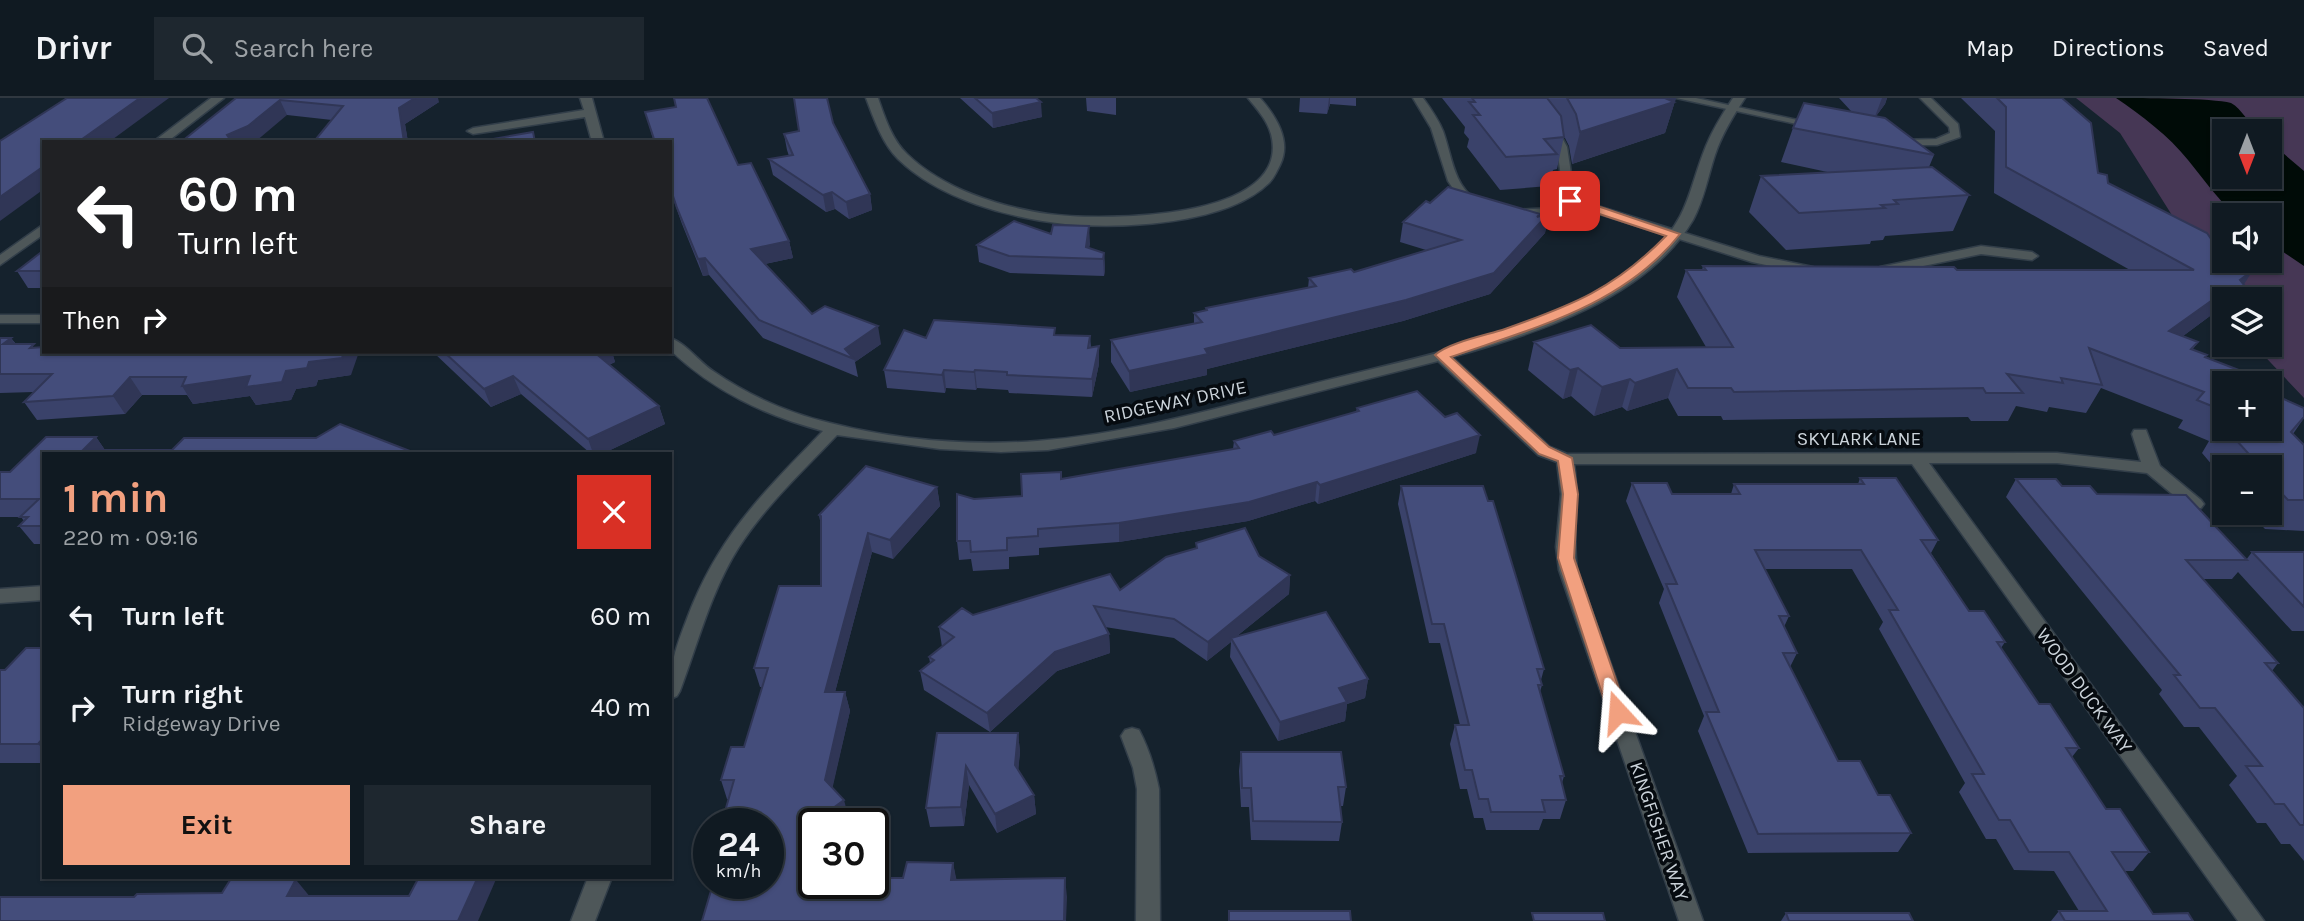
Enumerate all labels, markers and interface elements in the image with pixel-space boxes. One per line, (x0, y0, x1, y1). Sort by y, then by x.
search box (154, 17, 644, 80)
text: Drivr (35, 29, 112, 67)
icon: search (178, 29, 216, 67)
text: Search here (234, 33, 373, 64)
text: Map (1966, 34, 2014, 62)
text: Directions (2052, 34, 2165, 62)
text: Saved (2203, 34, 2269, 62)
north arrow (2212, 119, 2282, 189)
map controls (2212, 119, 2282, 525)
text: 60 m (178, 166, 298, 223)
icon: left (63, 168, 154, 259)
pin (1540, 171, 1600, 231)
icon: arrive (1551, 182, 1589, 220)
button: sound (2212, 203, 2282, 273)
text: Turn left (178, 225, 298, 262)
button: layers (2212, 287, 2282, 357)
icon: right (135, 301, 173, 339)
text: Then (63, 305, 121, 336)
button: + (2212, 371, 2282, 441)
street label: RIDGEWAY DRIVE (1102, 376, 1248, 428)
street label: SKYLARK LANE (1797, 428, 1921, 450)
button: − (2212, 455, 2282, 525)
text: 1 min (63, 473, 168, 523)
button: close (577, 475, 651, 549)
text: 220 m · 09:16 (63, 524, 198, 551)
icon: left (63, 598, 101, 636)
text: Turn left (122, 601, 224, 632)
text: 60 m (590, 601, 651, 632)
street label: WOOD DUCK WAY (2032, 624, 2137, 758)
position arrow (1581, 675, 1655, 749)
text: Turn right (122, 679, 243, 710)
icon: right (63, 689, 101, 727)
text: 40 m (591, 692, 651, 723)
text: Ridgeway Drive (122, 710, 281, 737)
street label: KINGFISHER WAY (1625, 759, 1693, 904)
button: Exit (63, 785, 350, 865)
button: Share (364, 785, 651, 865)
speed limit sign: 30 (798, 808, 889, 899)
text: 24 (718, 824, 760, 865)
text: km/h (716, 860, 761, 882)

